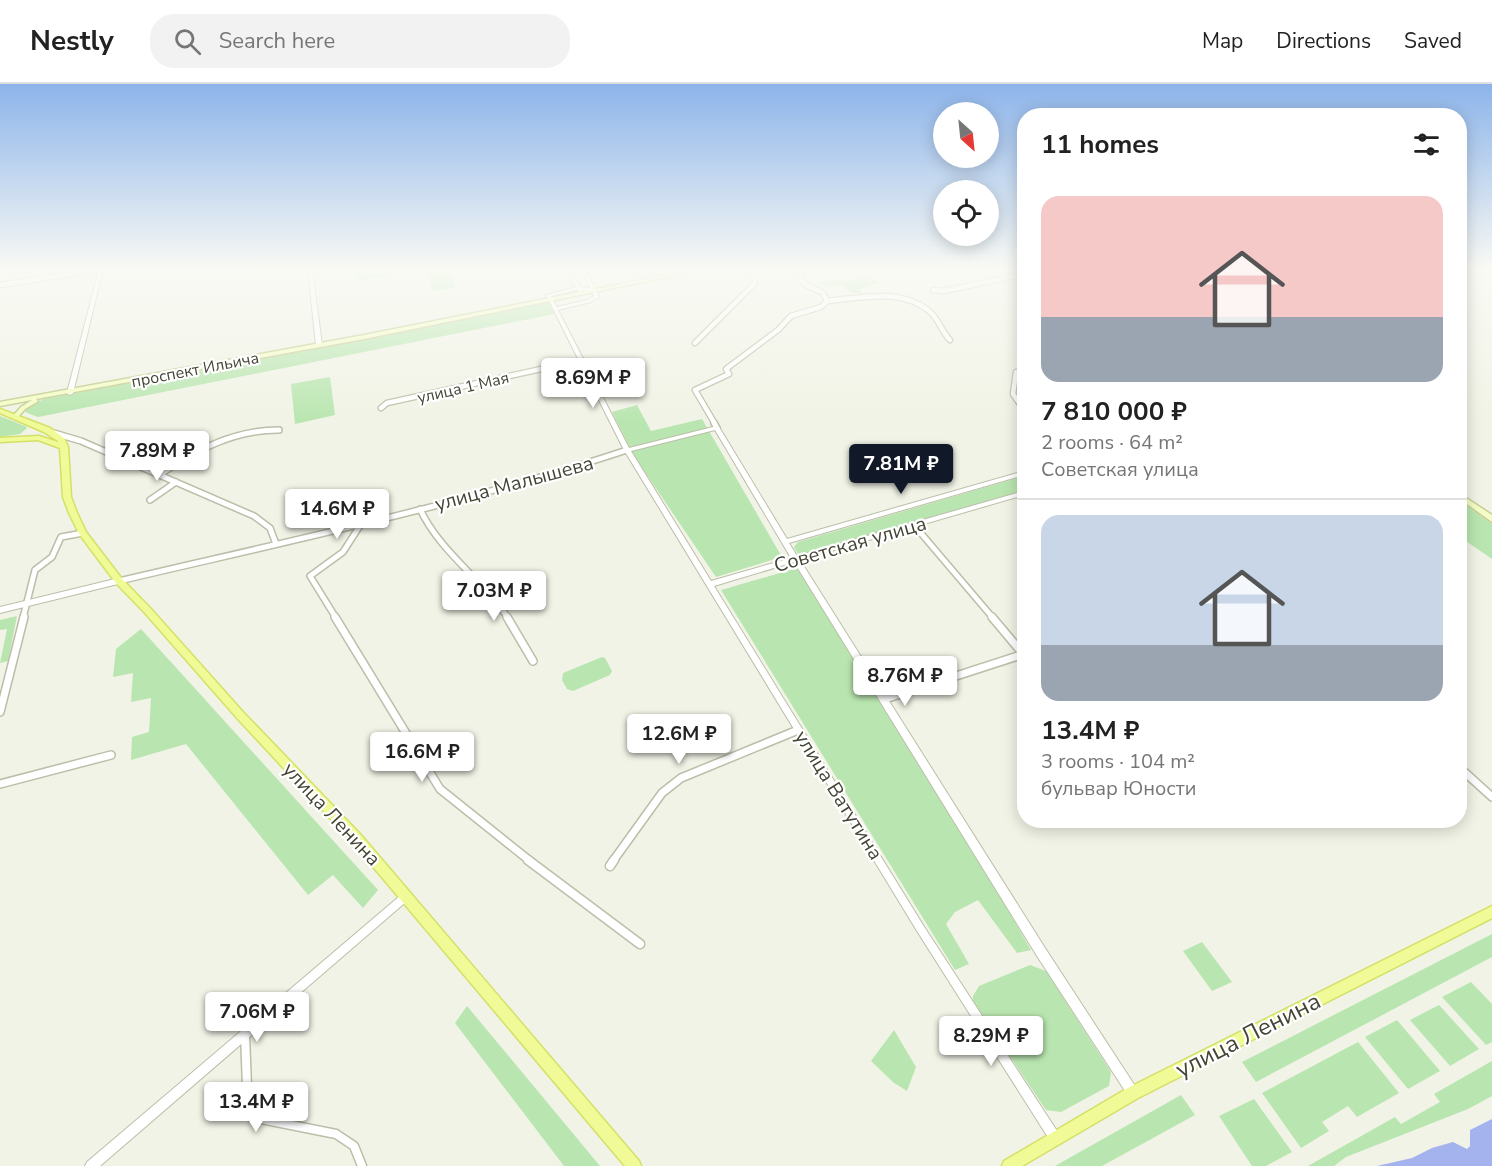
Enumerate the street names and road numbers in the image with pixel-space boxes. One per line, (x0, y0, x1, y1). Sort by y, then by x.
street label: проспект Ильича (130, 347, 261, 393)
street label: улица 1 Мая (415, 367, 511, 409)
street label: улица Малышева (432, 449, 597, 518)
street label: Советская улица (771, 510, 930, 579)
street label: улица Ватутина (788, 725, 889, 865)
street label: улица Ленина (277, 757, 387, 872)
street label: улица Ленина (1170, 985, 1326, 1085)

